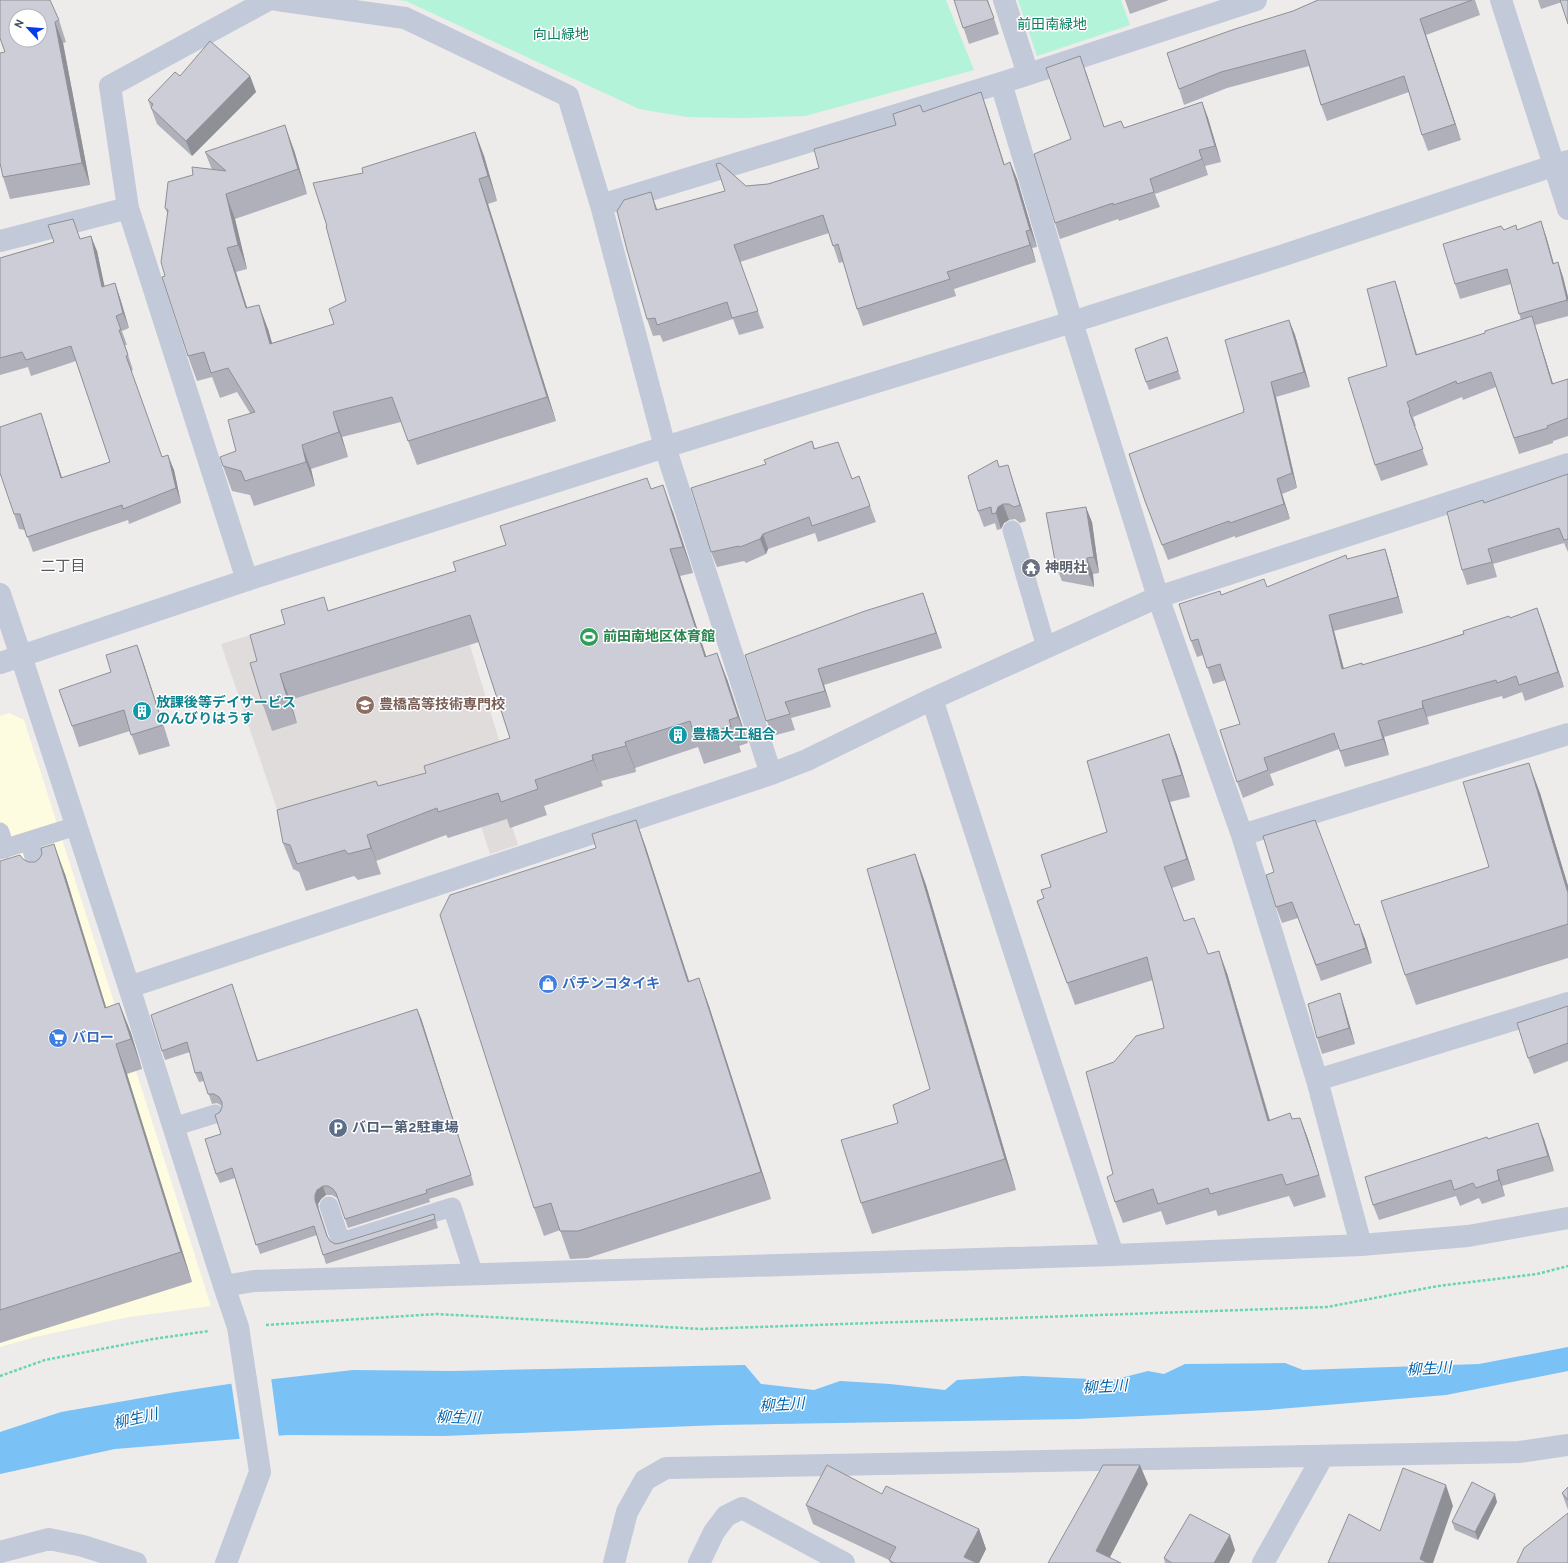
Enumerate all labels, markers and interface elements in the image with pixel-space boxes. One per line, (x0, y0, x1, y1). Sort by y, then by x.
north arrow (8, 8, 48, 48)
park label: 前田南緑地 (1017, 16, 1087, 34)
text: N (12, 17, 28, 31)
park label: 向山緑地 (533, 27, 589, 44)
temple icon: 神明社 (1020, 557, 1042, 579)
district label: 二丁目 (40, 558, 86, 577)
place label: 神明社 (1045, 559, 1087, 577)
sports icon: 前田南地区体育館 (578, 626, 600, 648)
place label: 前田南地区体育館 (603, 628, 715, 646)
place label: 放課後等デイサービス のんびりはうす (156, 694, 296, 728)
school or university icon: 豊橋高等技術専門校 (354, 694, 376, 716)
place label: 豊橋高等技術専門校 (379, 696, 505, 714)
building icon: 放課後等デイサービス のんびりはうす (131, 700, 153, 722)
building icon: 豊橋大工組合 (667, 724, 689, 746)
place label: 豊橋大工組合 (692, 727, 776, 744)
shop icon: パチンコタイキ (537, 973, 559, 995)
place label: パチンコタイキ (562, 976, 660, 993)
supermarket icon: バロー (47, 1027, 69, 1049)
place label: バロー (72, 1030, 114, 1047)
parking icon: バロー第2駐車場 (327, 1117, 349, 1139)
place label: バロー第2駐車場 (352, 1119, 459, 1137)
water label: 柳生川 (1406, 1359, 1454, 1381)
water label: 柳生川 (1082, 1377, 1130, 1399)
water label: 柳生川 (759, 1395, 807, 1417)
water label: 柳生川 (112, 1405, 162, 1434)
water label: 柳生川 (435, 1409, 483, 1429)

